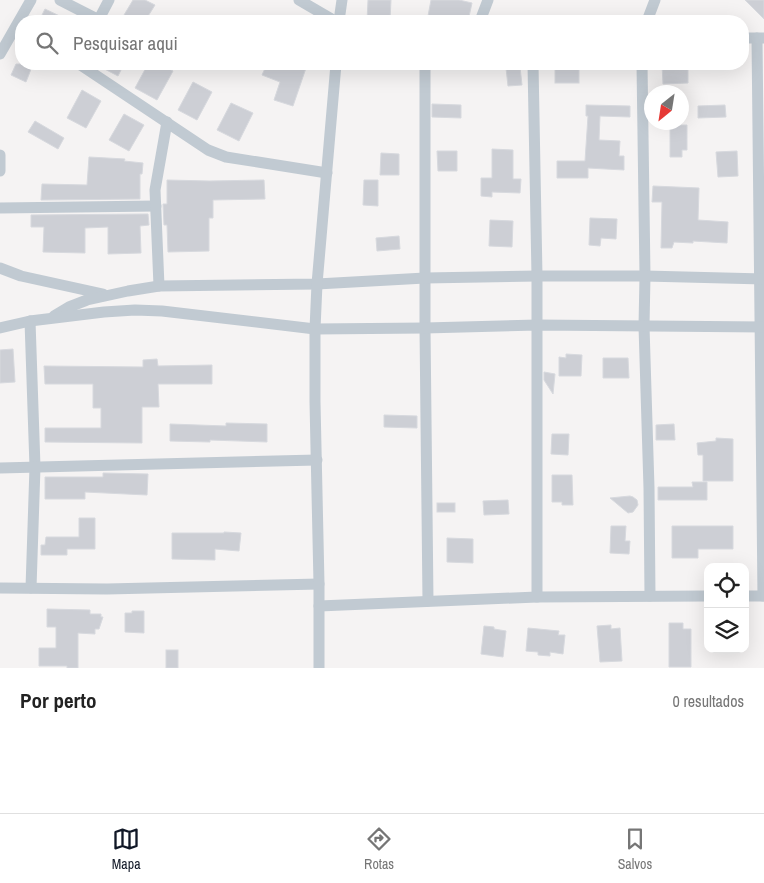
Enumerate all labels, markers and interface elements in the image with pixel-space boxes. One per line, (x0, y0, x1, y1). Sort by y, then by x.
search box (15, 15, 749, 70)
icon: search (33, 29, 61, 57)
text: Pesquisar aqui (73, 30, 178, 56)
north arrow (644, 85, 689, 130)
map controls (704, 563, 749, 653)
button: locate (704, 563, 749, 608)
button: layers (704, 608, 749, 653)
text: Por perto (20, 686, 97, 715)
text: 0 resultados (673, 690, 744, 712)
tab: Mapa (112, 825, 141, 873)
tab: Rotas (364, 825, 394, 873)
tab: Salvos (618, 825, 652, 873)

